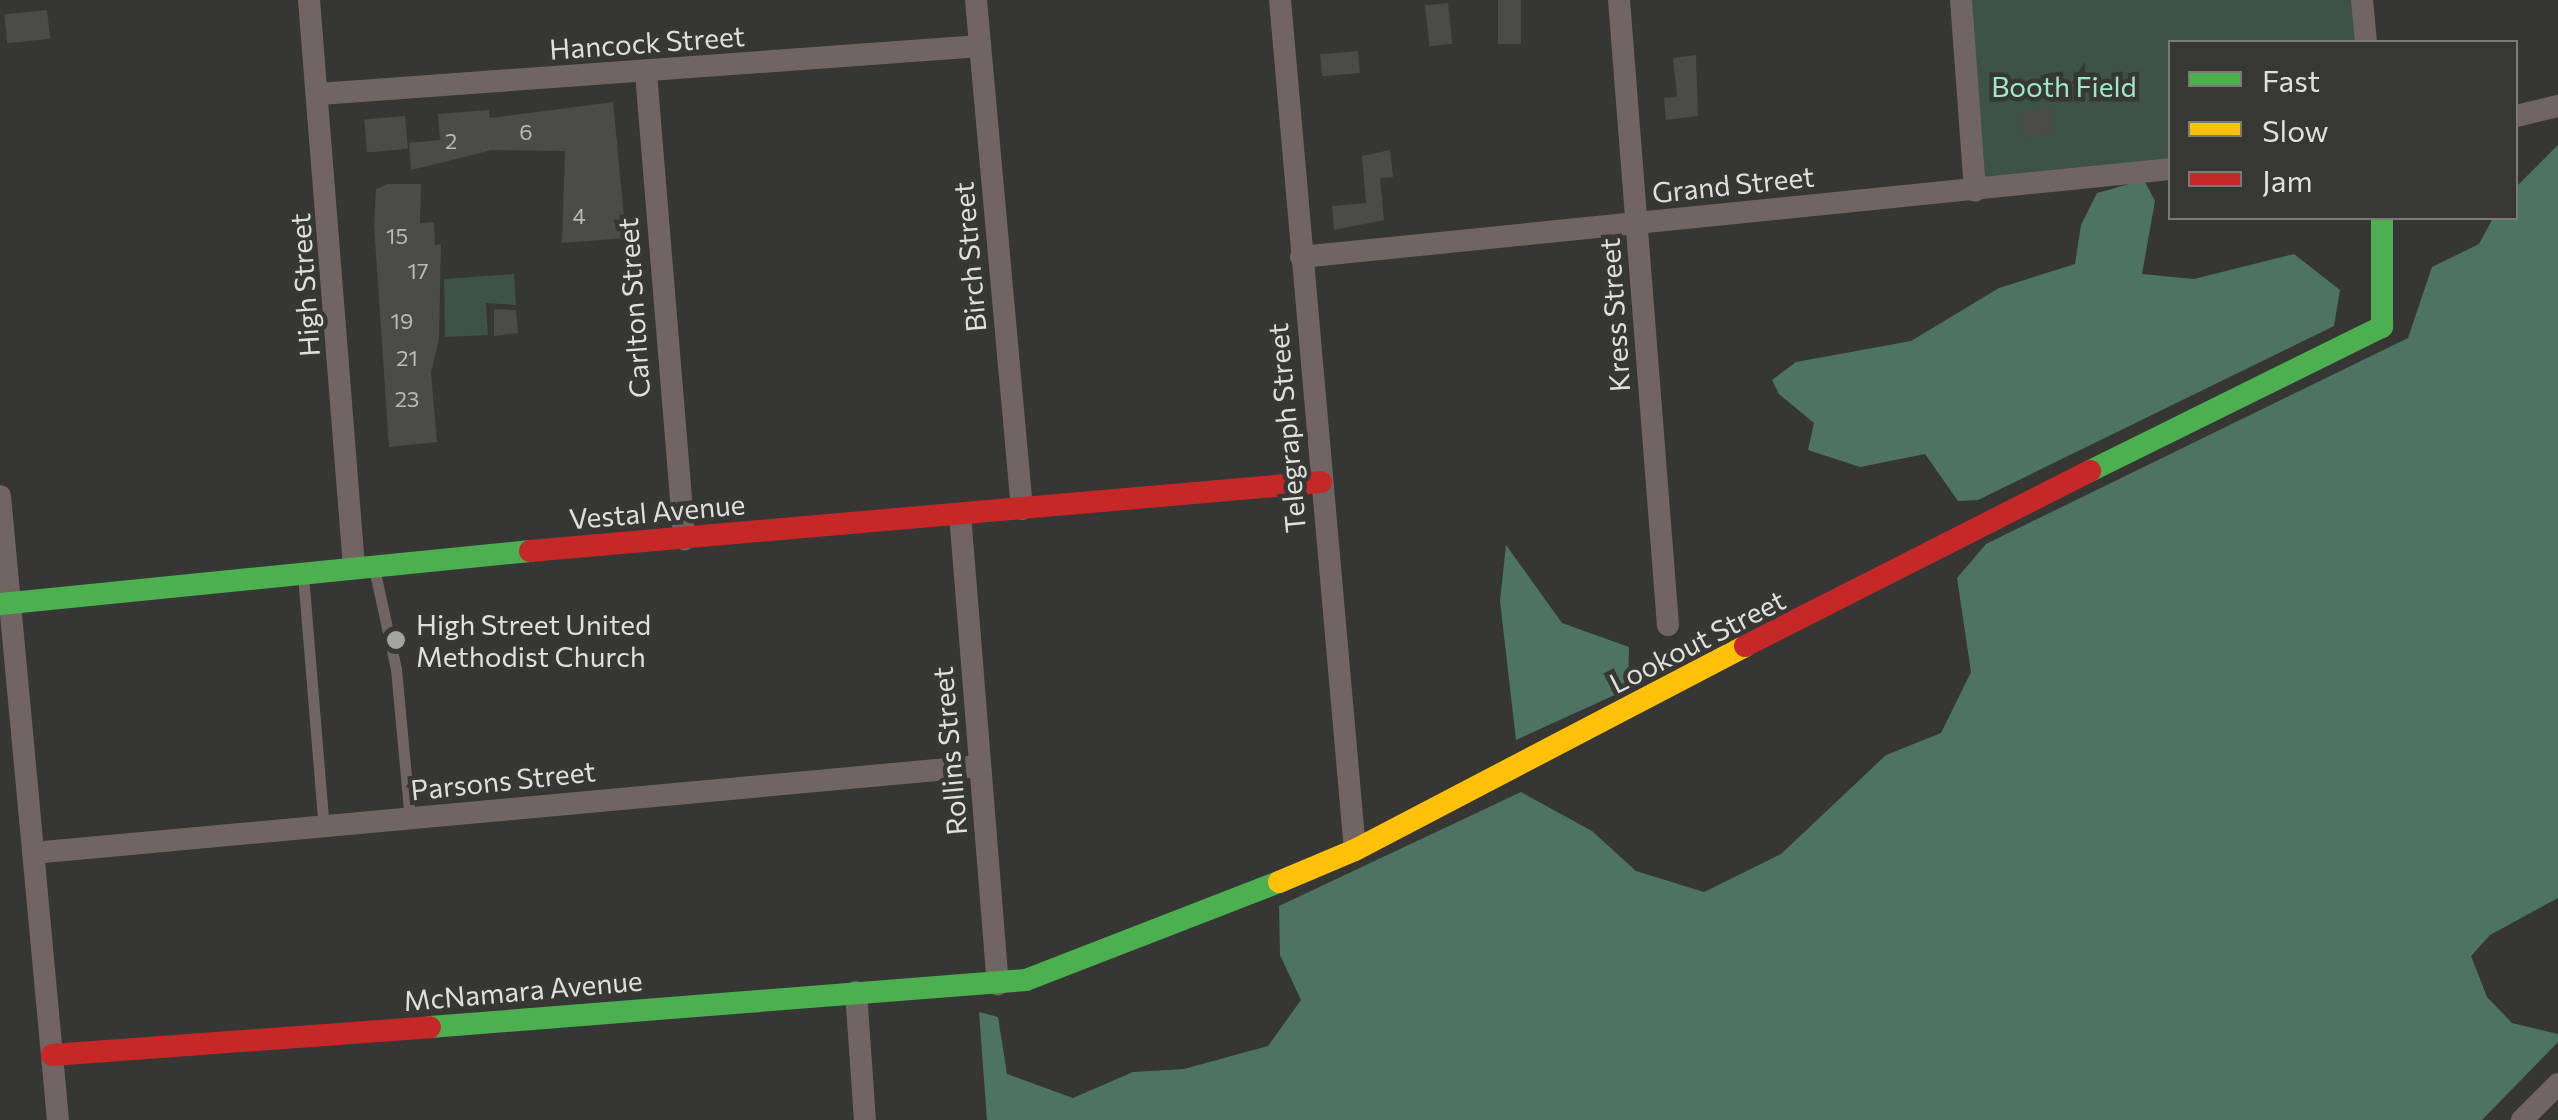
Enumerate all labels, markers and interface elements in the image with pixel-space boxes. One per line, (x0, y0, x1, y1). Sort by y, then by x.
street label: Hancock Street (548, 18, 746, 66)
legend (2168, 40, 2518, 220)
text: Fast (2262, 61, 2320, 98)
park label: Booth Field (1991, 69, 2137, 103)
text: Slow (2262, 111, 2329, 148)
house number: 6 (519, 119, 533, 145)
house number: 2 (445, 128, 457, 154)
street label: Grand Street (1650, 159, 1816, 209)
text: Jam (2262, 161, 2313, 198)
street label: Birch Street (946, 181, 992, 333)
house number: 4 (572, 203, 586, 229)
street label: High Street (282, 212, 326, 358)
street label: Carlton Street (610, 217, 656, 399)
house number: 15 (386, 223, 408, 249)
street label: Kress Street (1592, 237, 1636, 393)
house number: 17 (407, 258, 429, 284)
house number: 19 (391, 308, 413, 334)
street label: Telegraph Street (1260, 322, 1312, 534)
house number: 21 (396, 345, 418, 371)
house number: 23 (395, 386, 419, 412)
street label: Vestal Avenue (568, 487, 746, 535)
street label: Lookout Street (1604, 582, 1790, 700)
place label: High Street United Methodist Church (416, 607, 651, 673)
marker: High Street United Methodist Church (385, 629, 407, 651)
street label: Rollins Street (925, 665, 973, 837)
street label: Parsons Street (409, 754, 597, 806)
street label: McNamara Avenue (402, 963, 644, 1017)

